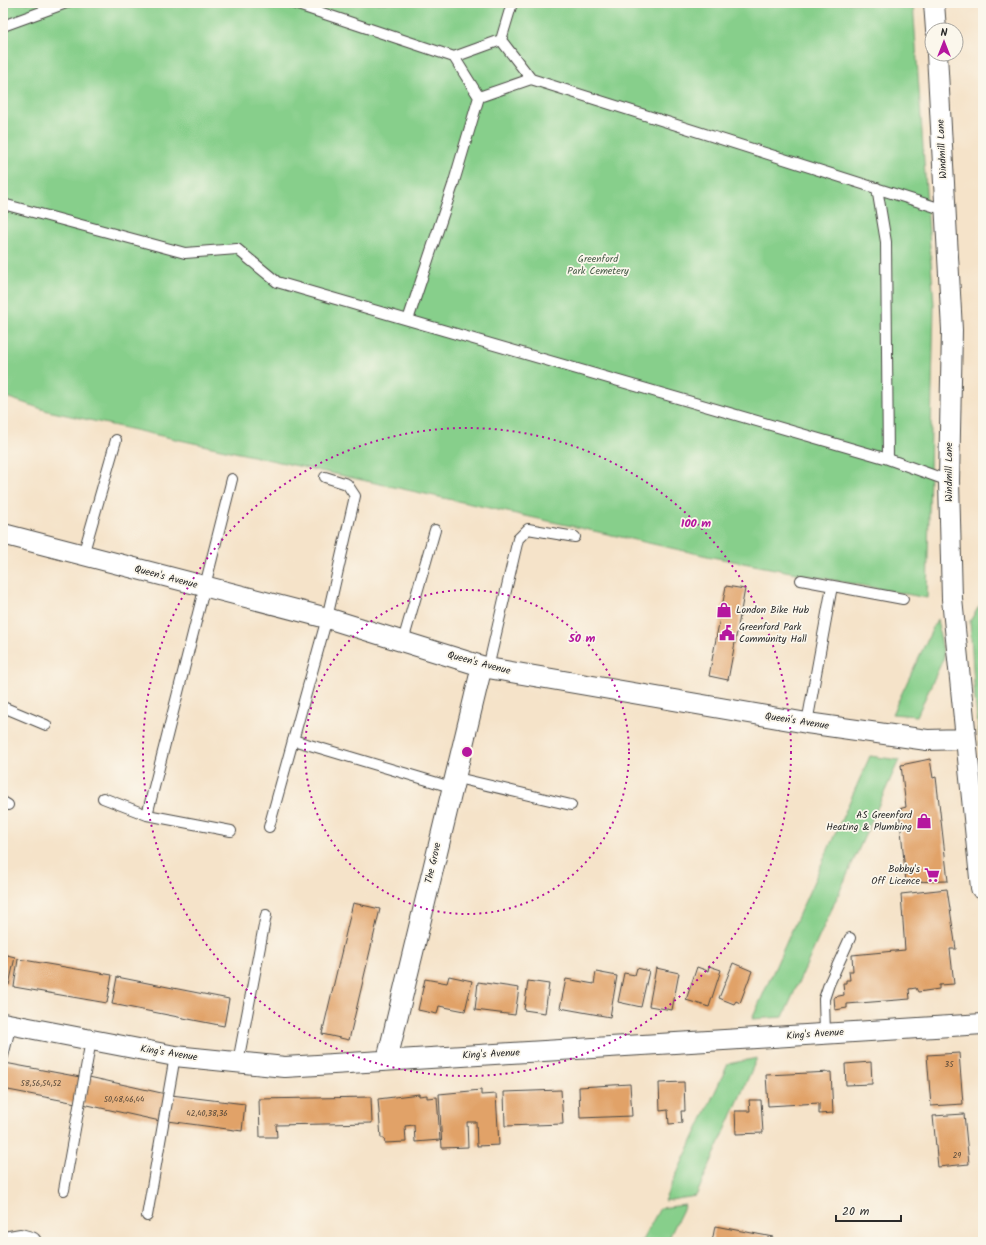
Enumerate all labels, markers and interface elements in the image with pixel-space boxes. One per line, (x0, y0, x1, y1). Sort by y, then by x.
north arrow (924, 22, 964, 62)
text: N (941, 24, 948, 42)
street label: Windmill Lane (932, 118, 952, 179)
park label: Greenford Park Cemetery (567, 251, 629, 279)
street label: Windmill Lane (941, 442, 957, 502)
text: 100 m (681, 514, 711, 533)
street label: Queen's Avenue (133, 561, 200, 593)
shop icon: London Bike Hub (715, 601, 733, 619)
place label: London Bike Hub (736, 602, 810, 618)
place label: Greenford Park Community Hall (739, 619, 807, 647)
public building icon: Greenford Park Community Hall (718, 624, 736, 642)
text: 50 m (568, 629, 596, 648)
street label: Queen's Avenue (446, 647, 513, 679)
street label: Queen's Avenue (764, 708, 831, 734)
centre of rings (460, 745, 474, 759)
place label: AS Greenford Heating & Plumbing (826, 807, 913, 835)
shop icon: AS Greenford Heating & Plumbing (915, 812, 933, 830)
street label: The Grove (420, 840, 446, 885)
place label: Bobby's Off Licence (871, 861, 921, 889)
supermarket icon: Bobby's Off Licence (923, 866, 941, 884)
street label: King's Avenue (786, 1024, 845, 1044)
street label: King's Avenue (139, 1041, 199, 1065)
street label: King's Avenue (462, 1044, 521, 1063)
house number: 35 (945, 1058, 954, 1071)
house number: 58,56,54,52 (21, 1077, 62, 1090)
house number: 50,48,46,44 (104, 1093, 145, 1106)
house number: 42,40,38,36 (186, 1107, 228, 1120)
house number: 29 (953, 1149, 961, 1162)
scale bar (836, 1197, 901, 1223)
text: 20 m (842, 1202, 870, 1221)

